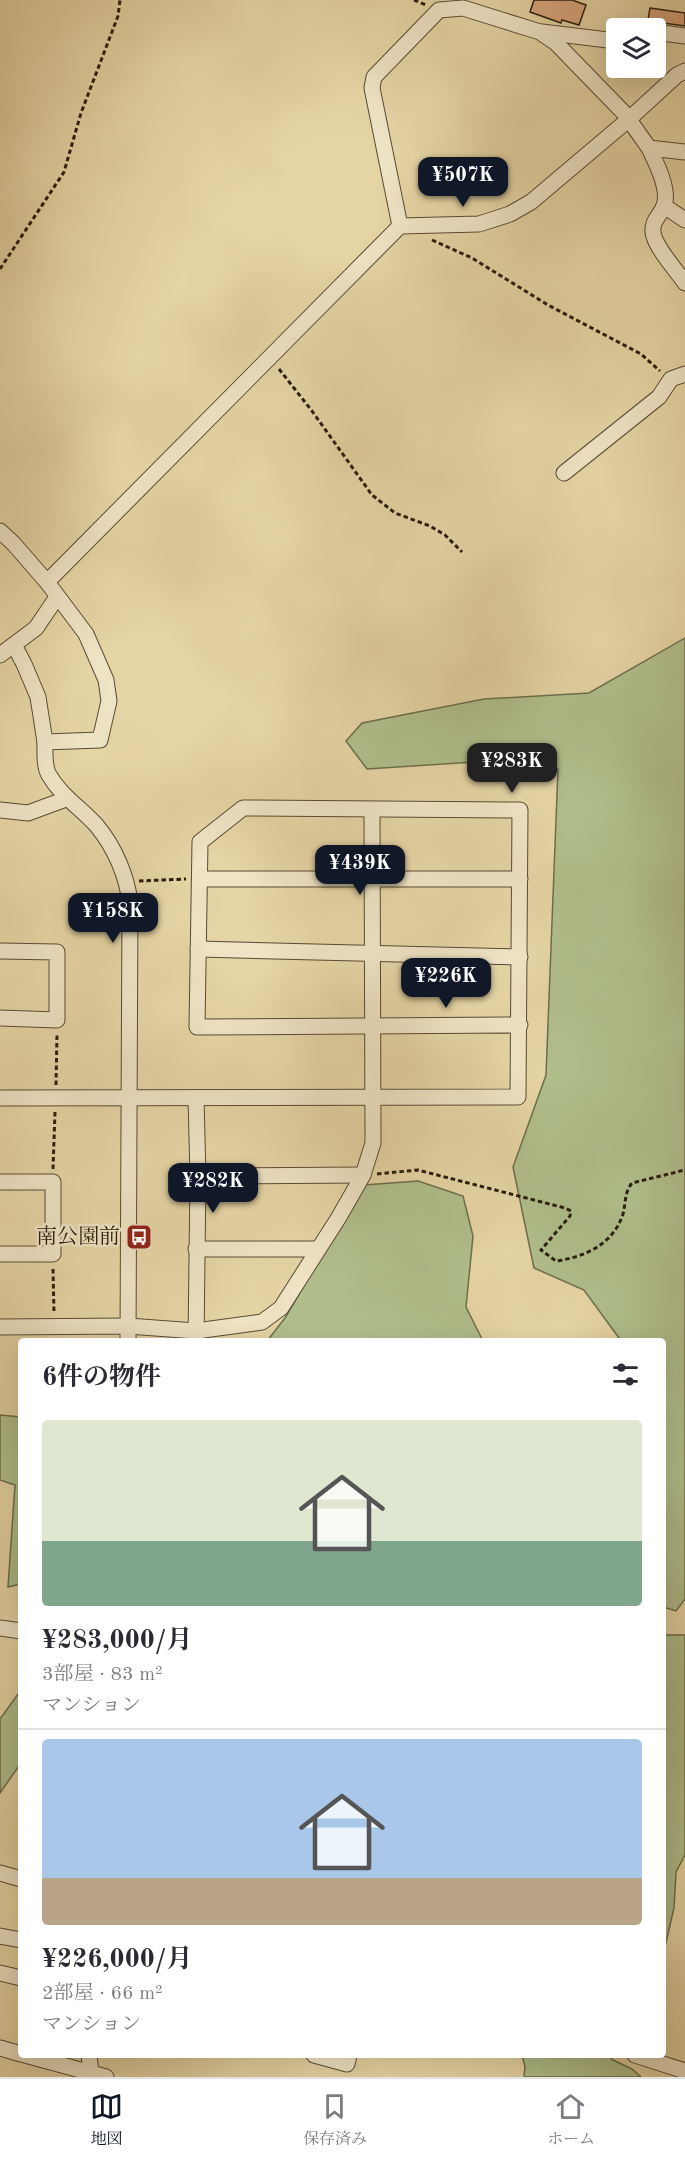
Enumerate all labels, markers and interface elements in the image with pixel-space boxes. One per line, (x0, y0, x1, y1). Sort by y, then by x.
map controls (606, 18, 666, 78)
button: layers (606, 18, 666, 78)
pin: ¥507K (421, 157, 505, 208)
text: ¥507K (432, 166, 494, 186)
pin: ¥283K (470, 743, 554, 794)
text: ¥283K (481, 752, 543, 772)
pin: ¥439K (318, 845, 402, 896)
text: ¥439K (329, 854, 391, 874)
pin: ¥158K (71, 893, 155, 944)
text: ¥158K (82, 902, 144, 922)
pin: ¥226K (404, 958, 488, 1009)
text: ¥226K (415, 967, 477, 987)
pin: ¥282K (171, 1163, 255, 1214)
text: ¥282K (182, 1172, 244, 1192)
bus stop icon: 南公園前 (124, 1222, 154, 1252)
place label: 南公園前 (36, 1225, 120, 1248)
icon: filters (609, 1358, 642, 1391)
text: 6件の物件 (42, 1365, 161, 1391)
icon: home (288, 1459, 396, 1567)
text: ¥283,000/月 (42, 1628, 193, 1654)
text: 3部屋 · 83 m² (42, 1665, 163, 1685)
text: マンション (42, 1696, 141, 1716)
icon: home (288, 1778, 396, 1886)
text: ¥226,000/月 (42, 1947, 193, 1973)
text: 2部屋 · 66 m² (42, 1984, 163, 2004)
text: マンション (42, 2015, 141, 2035)
tab: 地図 (90, 2090, 123, 2150)
tab: 保存済み (303, 2090, 367, 2150)
tab: ホーム (547, 2090, 595, 2150)

